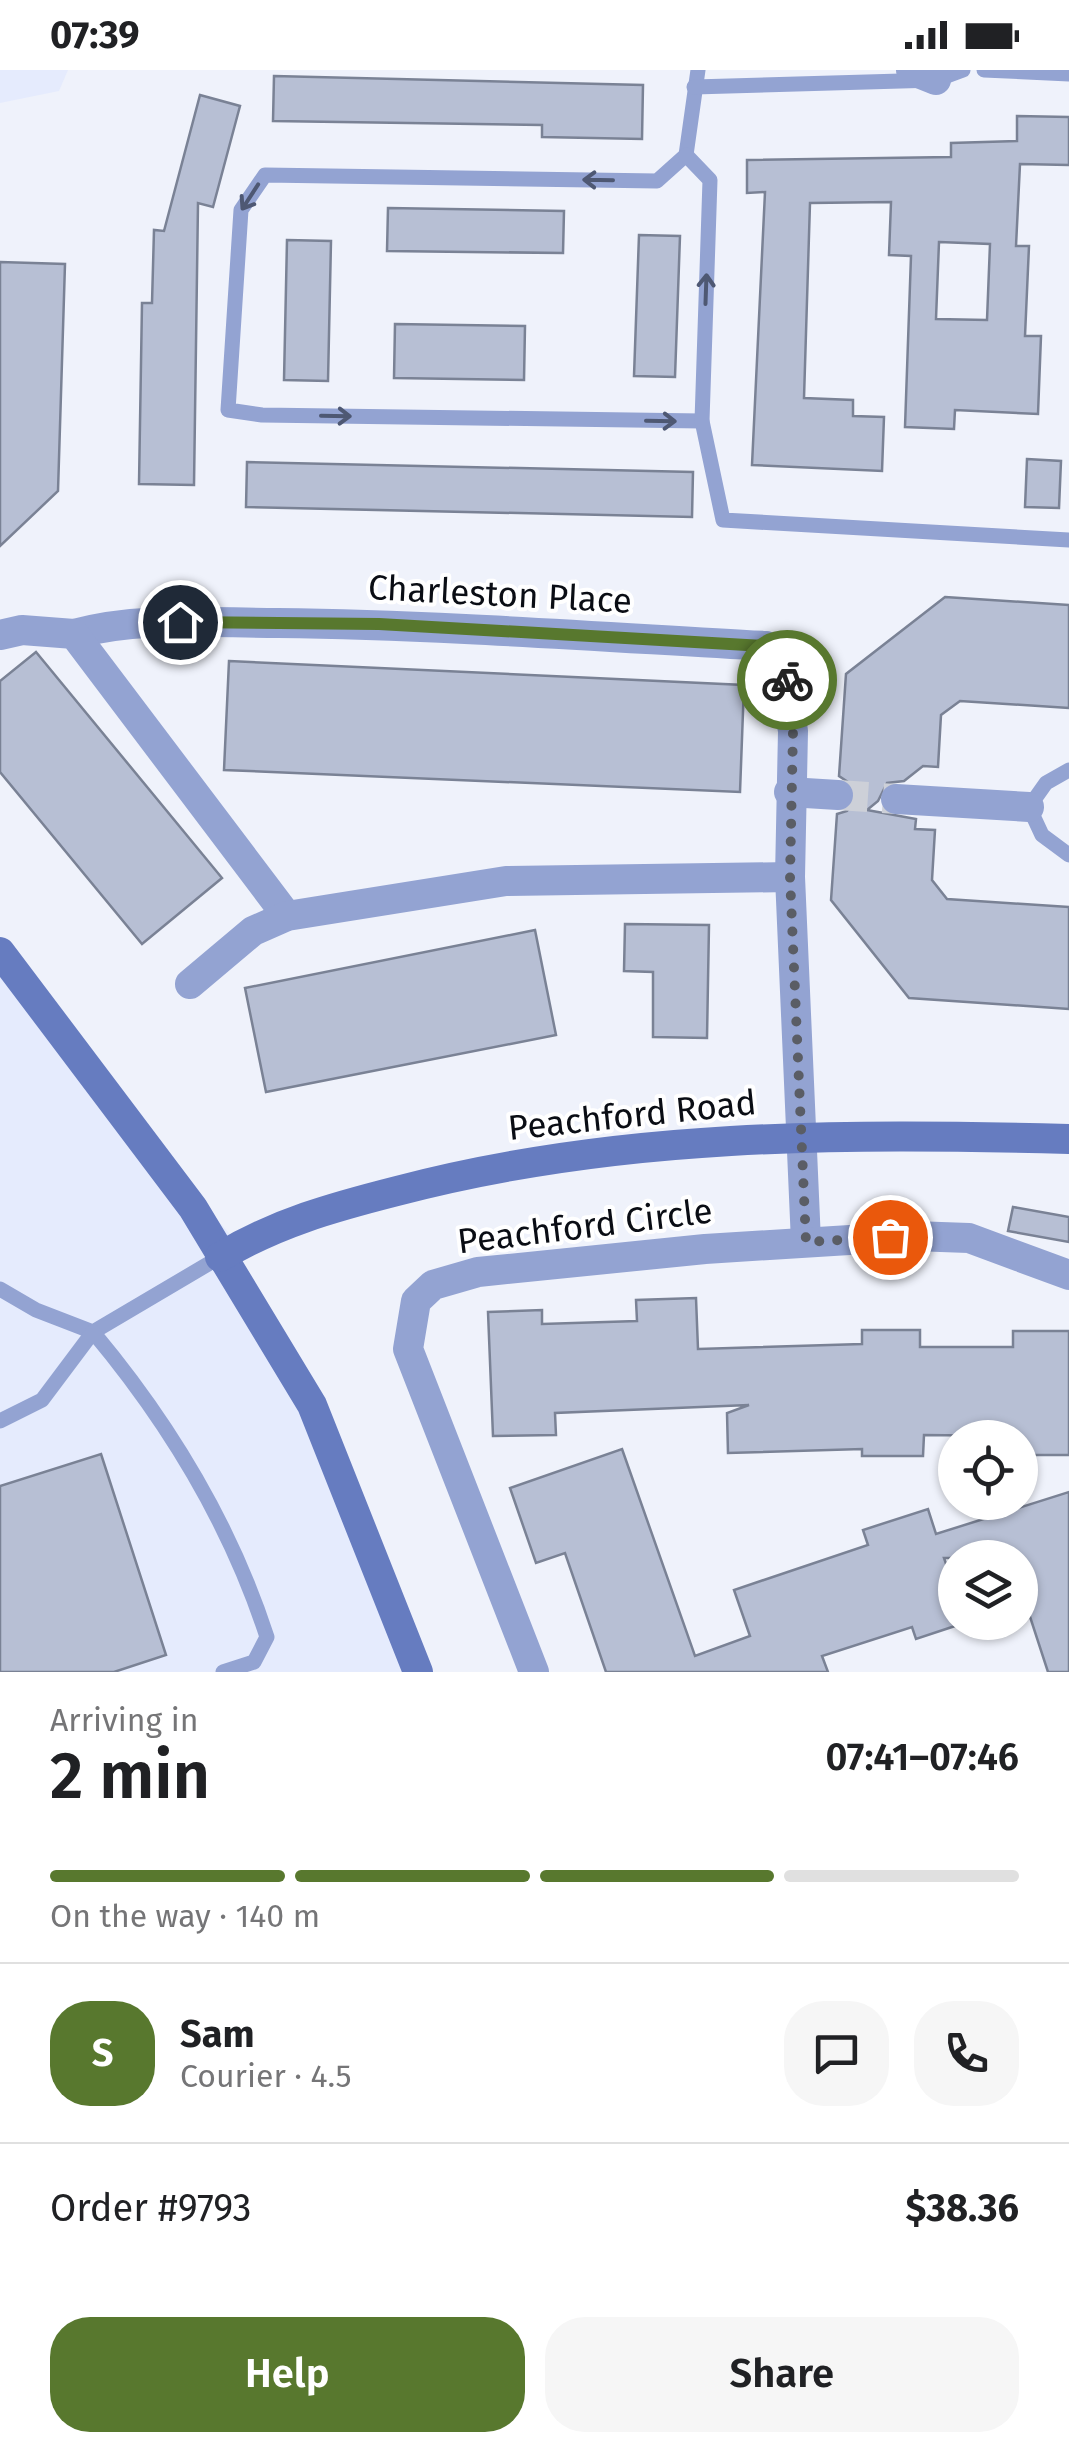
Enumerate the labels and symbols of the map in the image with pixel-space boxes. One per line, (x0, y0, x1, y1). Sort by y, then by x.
one-way arrow (583, 170, 615, 189)
one-way arrow (240, 182, 261, 210)
one-way arrow (697, 273, 716, 305)
one-way arrow (318, 406, 351, 426)
one-way arrow (644, 411, 676, 430)
street label: Charleston Place (367, 566, 633, 622)
pin (138, 580, 223, 665)
courier (737, 630, 837, 730)
street label: Peachford Road (506, 1081, 758, 1149)
street label: Peachford Circle (455, 1190, 715, 1262)
pin (848, 1195, 933, 1280)

